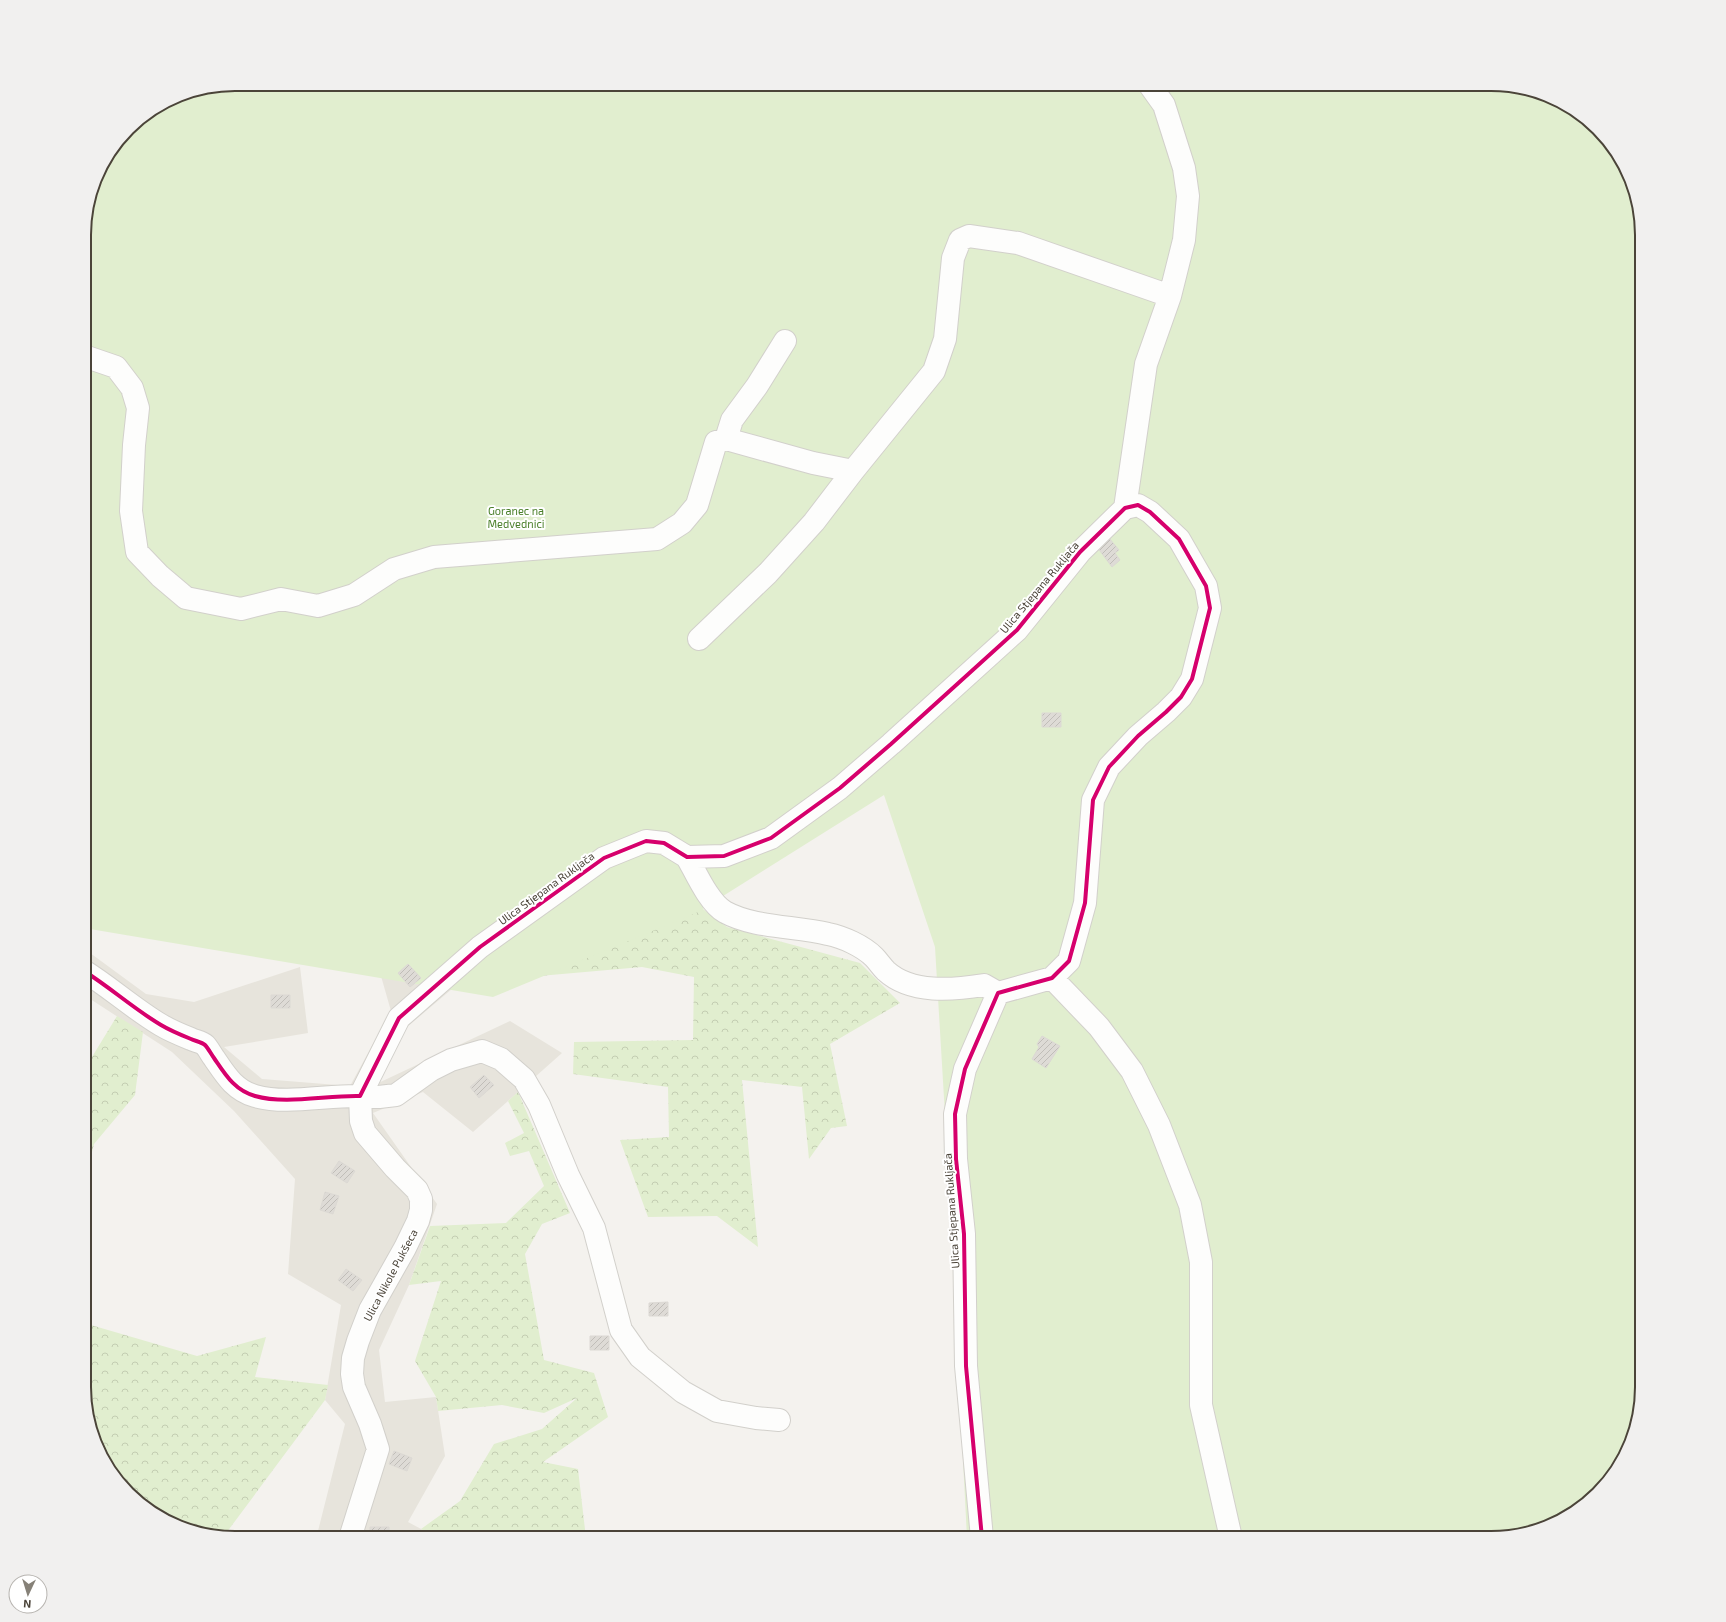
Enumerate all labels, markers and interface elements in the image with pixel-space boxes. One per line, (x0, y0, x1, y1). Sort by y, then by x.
park label: Goranec na Medvednici (487, 504, 545, 530)
street label: Ulica Stjepana Rukljača (997, 539, 1082, 636)
street label: Ulica Stjepana Rukljača (495, 849, 597, 928)
street label: Ulica Stjepana Rukljača (940, 1153, 963, 1269)
street label: Ulica Nikole Pukšeca (360, 1227, 420, 1323)
north arrow (8, 1574, 48, 1614)
text: N (23, 1598, 32, 1611)

